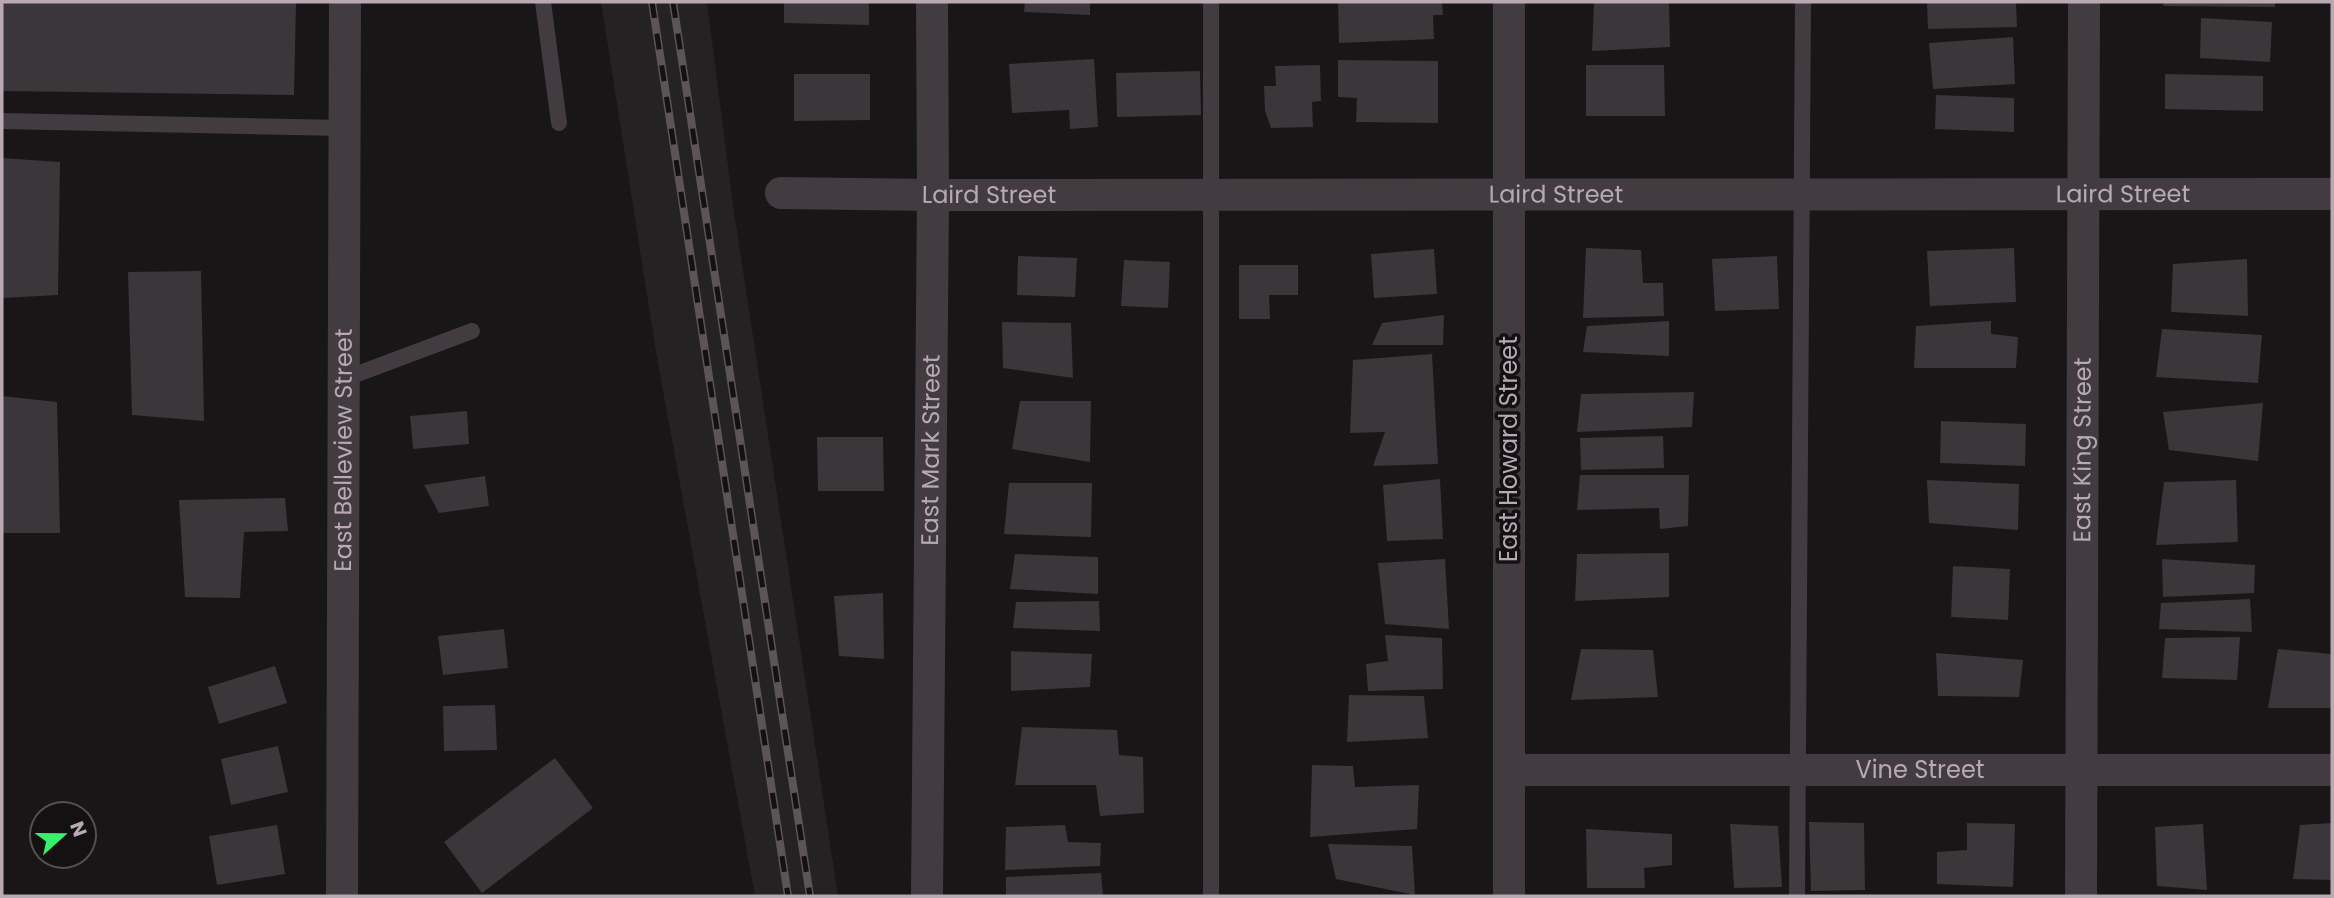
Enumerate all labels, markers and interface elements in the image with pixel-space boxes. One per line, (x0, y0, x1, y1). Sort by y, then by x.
street label: Laird Street (2056, 177, 2190, 210)
street label: Laird Street (922, 178, 1056, 211)
street label: Laird Street (1489, 178, 1623, 211)
street label: East Belleview Street (326, 328, 360, 572)
street label: East Howard Street (1492, 336, 1525, 562)
street label: East Mark Street (913, 354, 948, 546)
street label: East King Street (2065, 357, 2099, 543)
street label: Vine Street (1855, 753, 1985, 786)
north arrow (28, 800, 98, 870)
text: N (63, 818, 94, 841)

